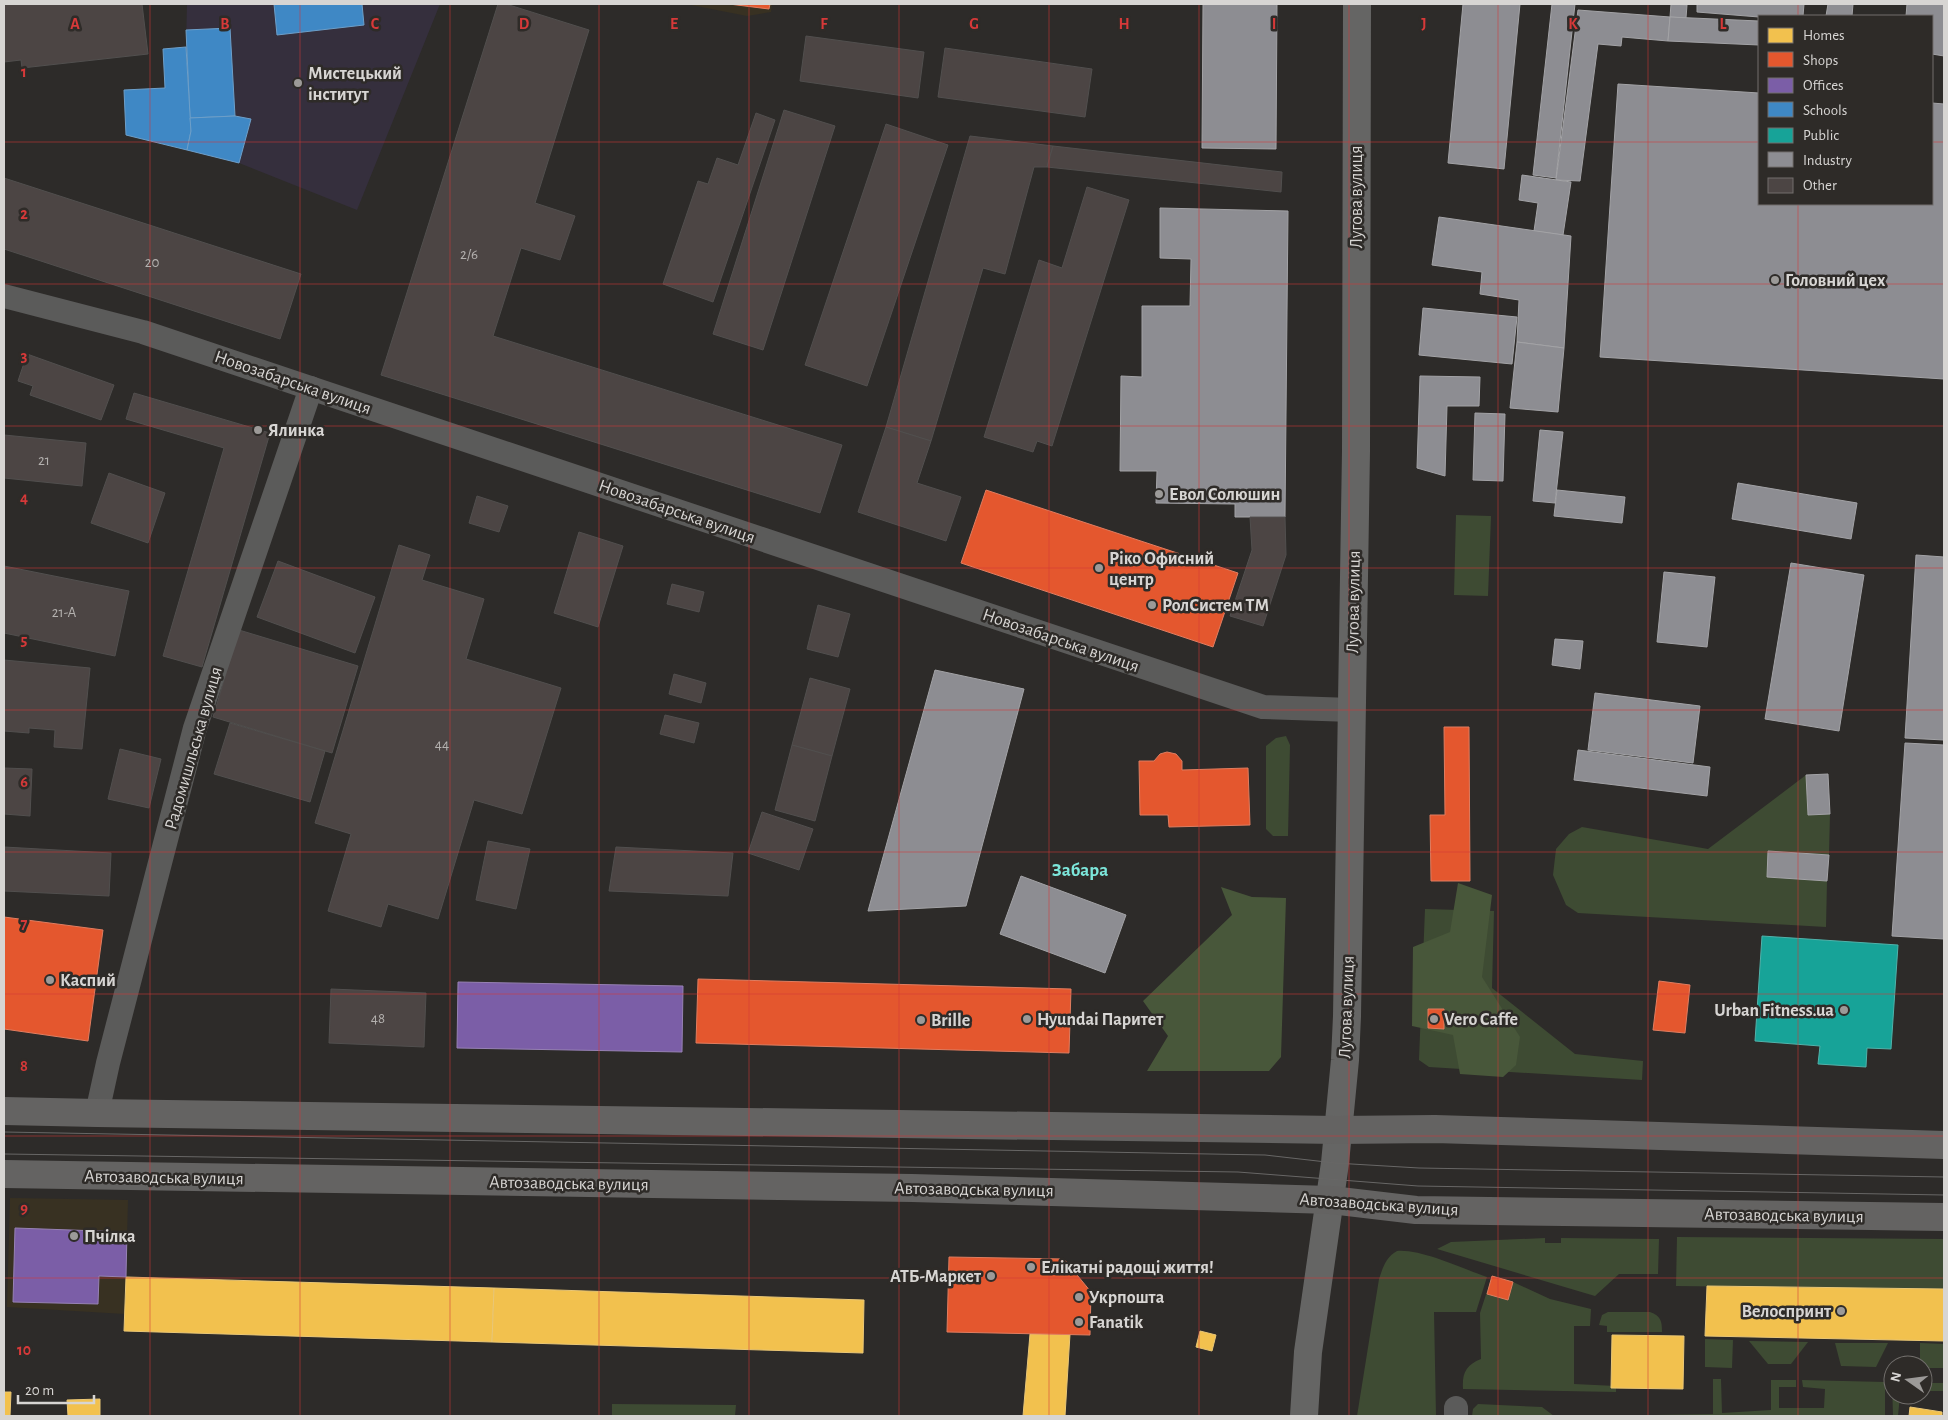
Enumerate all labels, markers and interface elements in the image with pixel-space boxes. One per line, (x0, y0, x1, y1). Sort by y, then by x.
legend (1758, 15, 1933, 205)
text: A (70, 16, 80, 32)
text: B (220, 16, 230, 32)
text: C (371, 16, 380, 32)
text: D (519, 16, 530, 32)
text: E (670, 16, 678, 32)
text: F (820, 16, 828, 32)
text: G (969, 16, 979, 32)
text: H (1118, 16, 1130, 32)
text: I (1272, 16, 1276, 32)
text: J (1421, 16, 1427, 32)
text: K (1568, 16, 1578, 32)
text: L (1720, 16, 1727, 32)
text: Homes (1803, 28, 1845, 43)
text: Shops (1803, 53, 1838, 68)
text: 1 (21, 64, 27, 80)
place label: Мистецький інститут (308, 65, 402, 104)
marker: Мистецький інститут (292, 77, 304, 89)
text: Offices (1803, 78, 1844, 93)
text: Schools (1803, 103, 1847, 118)
text: Public (1803, 128, 1839, 143)
street label: Лугова вулиця (1348, 146, 1366, 248)
text: Industry (1803, 153, 1852, 168)
text: Other (1803, 178, 1837, 193)
text: 2 (20, 206, 28, 222)
house number: 2/6 (460, 247, 478, 262)
house number: 20 (145, 255, 159, 270)
place label: Головний цех (1785, 272, 1886, 290)
marker: Головний цех (1769, 274, 1781, 286)
street label: Новозабарська вулиця (212, 347, 374, 418)
text: 3 (21, 348, 28, 364)
place label: Ялинка (268, 422, 325, 440)
marker: Ялинка (252, 424, 264, 436)
house number: 21 (38, 453, 50, 468)
street label: Новозабарська вулиця (596, 476, 758, 547)
place label: Евол Солюшин (1169, 486, 1280, 504)
marker: Евол Солюшин (1153, 488, 1165, 500)
text: 4 (20, 490, 28, 506)
place label: Ріко Офисний центр (1109, 550, 1214, 589)
street label: Лугова вулиця (1344, 550, 1364, 654)
marker: Ріко Офисний центр (1093, 562, 1105, 574)
place label: РолСистем ТМ (1162, 597, 1269, 615)
marker: РолСистем ТМ (1146, 599, 1158, 611)
house number: 21-А (52, 605, 77, 620)
street label: Новозабарська вулиця (980, 605, 1142, 676)
text: 5 (21, 632, 28, 648)
street label: Радомишльська вулиця (162, 665, 226, 832)
house number: 44 (435, 737, 449, 752)
text: 6 (20, 774, 28, 790)
district label: Забара (1052, 861, 1108, 880)
text: 7 (21, 916, 28, 932)
street label: Лугова вулиця (1336, 955, 1358, 1059)
place label: Каспий (60, 972, 116, 990)
marker: Каспий (44, 974, 56, 986)
place label: Urban Fitness.ua (1714, 1002, 1834, 1020)
marker: Urban Fitness.ua (1838, 1004, 1850, 1016)
house number: 48 (371, 1011, 385, 1026)
place label: Hyundai Паритет (1037, 1011, 1164, 1029)
place label: Vero Caffe (1444, 1011, 1518, 1029)
place label: Brille (931, 1012, 970, 1030)
marker: Hyundai Паритет (1021, 1013, 1033, 1025)
marker: Vero Caffe (1428, 1013, 1440, 1025)
marker: Brille (915, 1014, 927, 1026)
text: 8 (20, 1058, 28, 1074)
street label: Автозаводська вулиця (84, 1168, 244, 1188)
street label: Автозаводська вулиця (489, 1174, 649, 1194)
street label: Автозаводська вулиця (894, 1180, 1054, 1200)
street label: Автозаводська вулиця (1299, 1190, 1459, 1220)
text: 9 (20, 1200, 28, 1216)
street label: Автозаводська вулиця (1704, 1206, 1864, 1226)
place label: Пчілка (84, 1228, 136, 1246)
marker: Пчілка (68, 1230, 80, 1242)
place label: Елікатні радощі життя! (1041, 1259, 1214, 1277)
marker: Елікатні радощі життя! (1025, 1261, 1037, 1273)
place label: АТБ-Маркет (890, 1268, 982, 1286)
marker: АТБ-Маркет (985, 1270, 997, 1282)
place label: Укрпошта (1089, 1289, 1165, 1307)
marker: Укрпошта (1073, 1291, 1085, 1303)
place label: Велоспринт (1741, 1303, 1832, 1321)
marker: Велоспринт (1835, 1305, 1847, 1317)
place label: Fanatik (1089, 1314, 1143, 1332)
marker: Fanatik (1073, 1316, 1085, 1328)
text: 10 (17, 1342, 31, 1358)
north arrow (1883, 1355, 1933, 1405)
text: N (1888, 1371, 1904, 1384)
scale bar (18, 1372, 94, 1404)
text: 20 m (25, 1383, 54, 1398)

